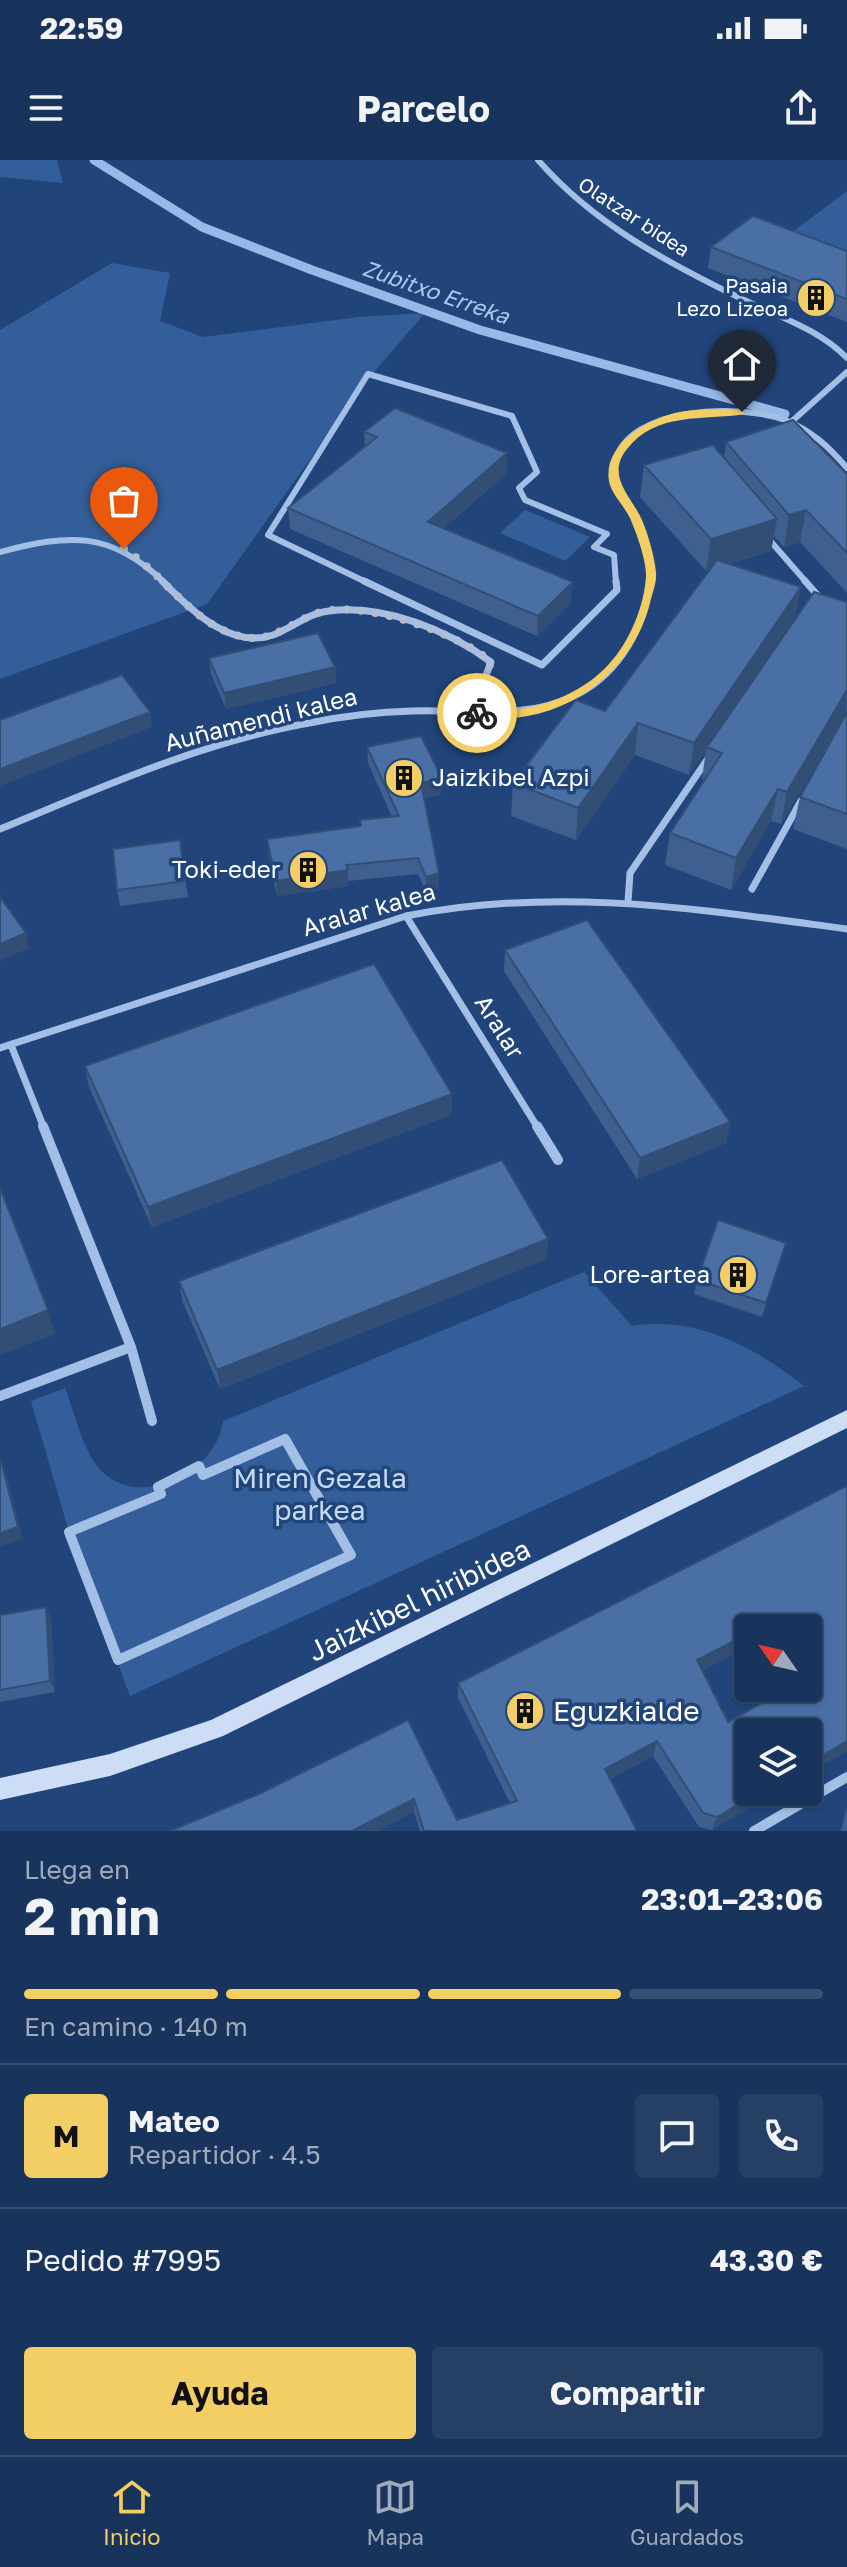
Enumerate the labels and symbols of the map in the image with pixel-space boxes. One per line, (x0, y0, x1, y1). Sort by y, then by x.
street label: Olatzar bidea (574, 171, 695, 261)
water label: Zubitxo Erreka (360, 254, 514, 330)
place label: Pasaia Lezo Lizeoa (676, 273, 788, 320)
building icon: Pasaia Lezo Lizeoa (795, 277, 837, 319)
pin (708, 330, 776, 412)
pin (90, 467, 158, 549)
courier (437, 673, 517, 753)
street label: Auñamendi kalea (161, 681, 360, 756)
building icon: Jaizkibel Azpi (383, 757, 425, 799)
place label: Jaizkibel Azpi (432, 762, 590, 791)
building icon: Toki-eder (287, 849, 329, 891)
place label: Toki-eder (172, 854, 280, 883)
street label: Aralar kalea (299, 876, 439, 941)
street label: Aralar (470, 989, 531, 1063)
building icon: Lore-artea (717, 1254, 759, 1296)
place label: Lore-artea (590, 1259, 710, 1288)
park label: Miren Gezala parkea (233, 1461, 407, 1526)
street label: Jaizkibel hiribidea (302, 1531, 535, 1668)
north arrow (734, 1614, 822, 1702)
building icon: Eguzkialde (504, 1690, 546, 1732)
place label: Eguzkialde (553, 1694, 700, 1727)

